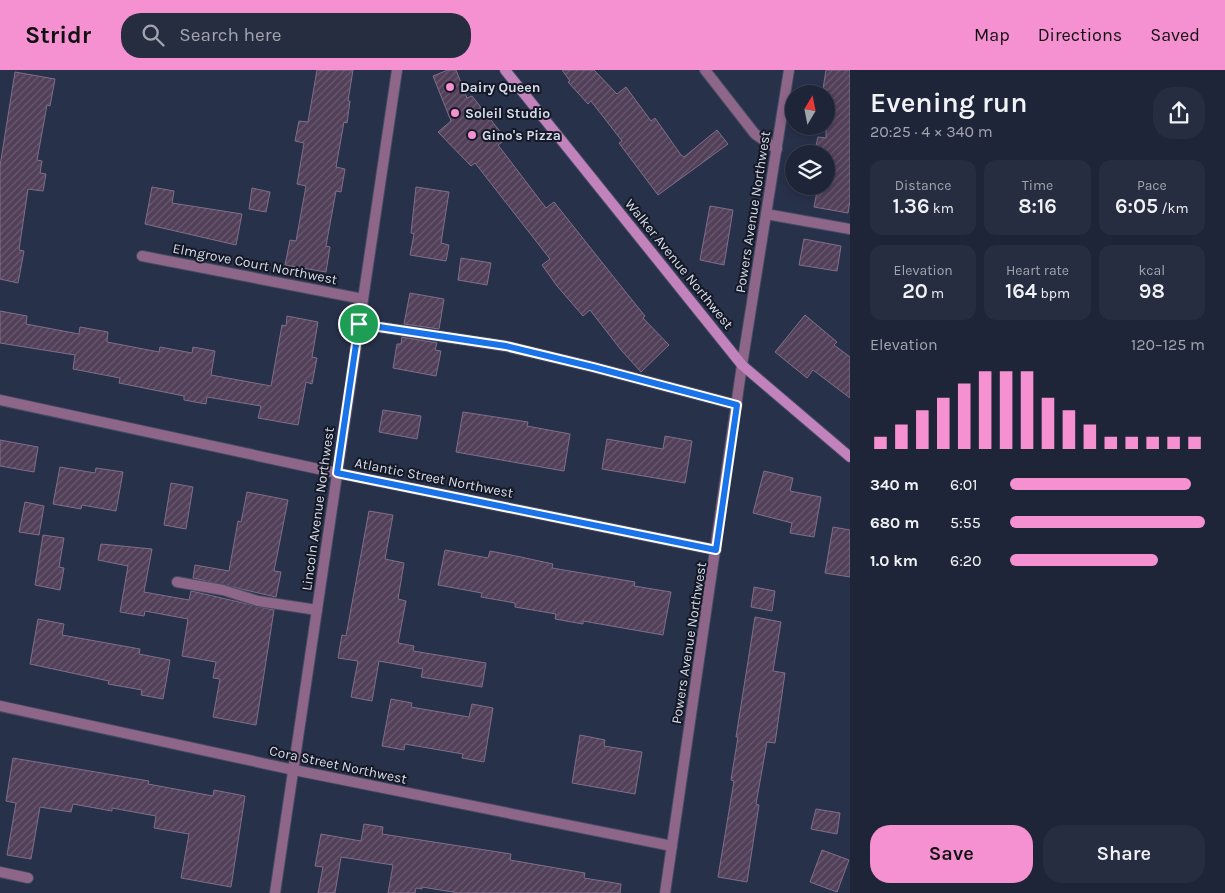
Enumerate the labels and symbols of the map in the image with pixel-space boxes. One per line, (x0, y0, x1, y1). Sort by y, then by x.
place label: Dairy Queen (460, 79, 540, 96)
marker: Dairy Queen (444, 81, 456, 93)
north arrow (785, 85, 835, 135)
place label: Soleil Studio (465, 105, 550, 122)
marker: Soleil Studio (449, 107, 461, 119)
place label: Gino's Pizza (482, 127, 561, 144)
marker: Gino's Pizza (466, 129, 478, 141)
street label: Powers Avenue Northwest (732, 130, 774, 294)
street label: Walker Avenue Northwest (621, 196, 737, 332)
street label: Elmgrove Court Northwest (171, 240, 339, 288)
pin (338, 303, 380, 345)
street label: Lincoln Avenue Northwest (298, 426, 338, 592)
street label: Atlantic Street Northwest (353, 454, 515, 502)
street label: Powers Avenue Northwest (668, 561, 710, 725)
street label: Cora Street Northwest (268, 742, 408, 788)

